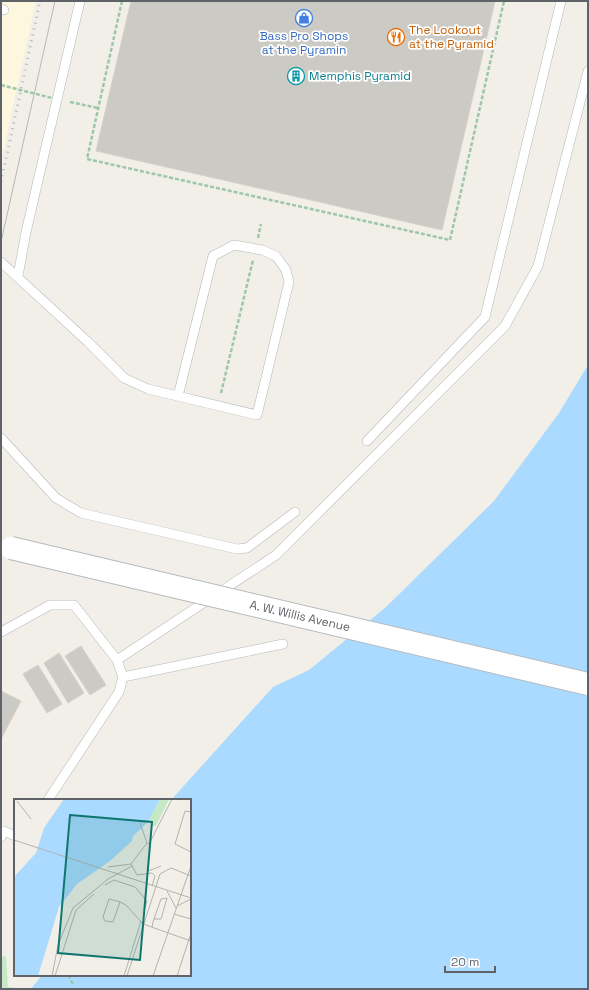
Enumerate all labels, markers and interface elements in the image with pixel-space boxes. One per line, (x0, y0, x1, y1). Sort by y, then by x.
shop icon: Bass Pro Shops at the Pyramin (294, 8, 314, 28)
place label: The Lookout at the Pyramid (409, 22, 494, 52)
restaurant icon: The Lookout at the Pyramid (386, 27, 406, 47)
place label: Bass Pro Shops at the Pyramin (260, 28, 348, 58)
building icon: Memphis Pyramid (286, 66, 306, 86)
place label: Memphis Pyramid (309, 68, 411, 84)
street label: A. W. Willis Avenue (248, 597, 352, 635)
inset map (14, 799, 191, 976)
scale bar (445, 948, 495, 974)
text: 20 m (451, 954, 479, 970)

